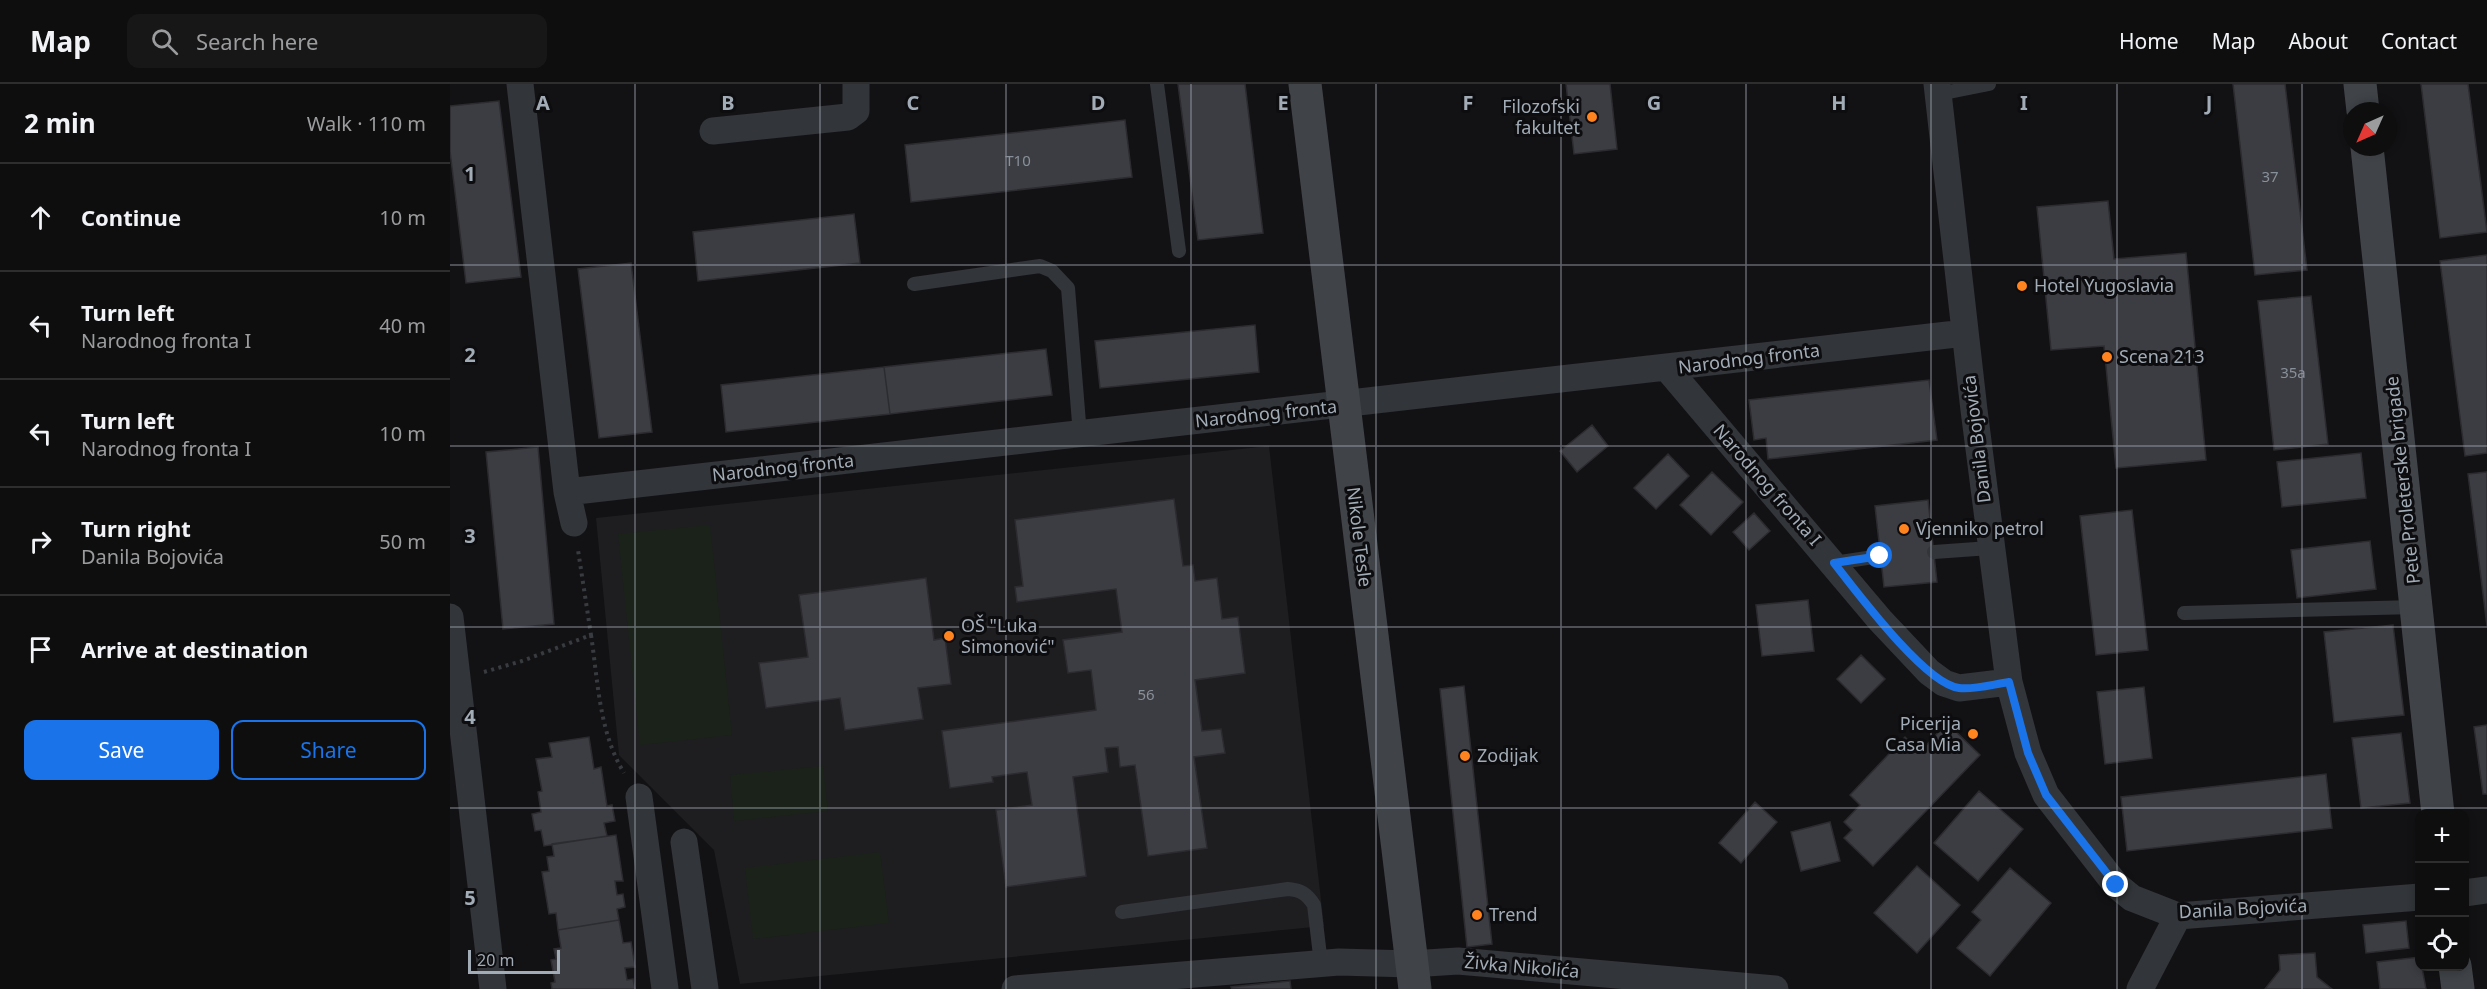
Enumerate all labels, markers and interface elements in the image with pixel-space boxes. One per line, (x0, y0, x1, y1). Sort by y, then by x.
search box (127, 14, 547, 68)
text: Map (30, 22, 91, 60)
icon: search (148, 25, 181, 58)
text: Search here (196, 26, 318, 56)
text: Home (2119, 27, 2179, 55)
text: Map (2212, 27, 2255, 55)
text: About (2288, 27, 2348, 55)
text: Contact (2381, 27, 2457, 55)
text: A (536, 89, 550, 116)
text: B (721, 89, 735, 116)
text: C (907, 89, 920, 116)
text: D (1091, 89, 1105, 116)
text: E (1277, 89, 1289, 116)
text: F (1463, 89, 1473, 116)
text: G (1647, 89, 1661, 116)
text: H (1831, 89, 1847, 116)
text: I (2020, 89, 2028, 116)
text: J (2204, 89, 2212, 116)
place label: Filozofski fakultet (1502, 94, 1580, 139)
north arrow (2343, 102, 2397, 156)
text: 2 min (24, 105, 96, 141)
text: Walk · 110 m (307, 110, 426, 137)
marker: Filozofski fakultet (1585, 110, 1599, 124)
house number: T10 (1005, 150, 1031, 170)
text: 1 (464, 160, 476, 187)
house number: 37 (2261, 166, 2279, 186)
icon: ahead (24, 201, 57, 234)
text: Continue (81, 202, 181, 232)
text: 10 m (379, 204, 426, 231)
place label: Hotel Yugoslavia (2034, 273, 2174, 297)
marker: Hotel Yugoslavia (2015, 279, 2029, 293)
text: Turn left (81, 297, 175, 327)
icon: left (24, 309, 57, 342)
text: 40 m (379, 312, 426, 339)
text: Narodnog fronta I (81, 327, 251, 354)
street label: Narodnog fronta (1677, 337, 1821, 379)
text: 2 (464, 341, 476, 368)
place label: Scena 213 (2119, 344, 2204, 368)
marker: Scena 213 (2100, 350, 2114, 364)
house number: 35a (2280, 362, 2306, 382)
street label: Danila Bojovića (1956, 374, 1996, 504)
street label: Pete Proleterske brigade (2379, 375, 2425, 585)
street label: Narodnog fronta (1194, 394, 1338, 432)
text: Turn left (81, 405, 175, 435)
icon: left (24, 417, 57, 450)
street label: Narodnog fronta I (1708, 419, 1827, 550)
text: 10 m (379, 420, 426, 447)
text: Narodnog fronta I (81, 435, 251, 462)
street label: Narodnog fronta (711, 448, 855, 486)
street label: Nikole Tesle (1342, 485, 1378, 588)
text: Turn right (81, 513, 191, 543)
place label: Vjenniko petrol (1916, 516, 2044, 540)
text: 3 (464, 522, 476, 549)
marker: Vjenniko petrol (1897, 522, 1911, 536)
icon: right (24, 525, 57, 558)
text: 50 m (379, 528, 426, 555)
route start (1866, 542, 1892, 568)
text: Danila Bojovića (81, 543, 224, 570)
place label: OŠ "Luka Simonović" (961, 613, 1055, 658)
marker: OŠ "Luka Simonović" (942, 629, 956, 643)
icon: arrive (24, 633, 57, 666)
text: Arrive at destination (81, 634, 308, 664)
house number: 56 (1137, 684, 1155, 704)
text: 4 (464, 703, 476, 730)
place label: Picerija Casa Mia (1885, 711, 1961, 756)
button: Save (24, 720, 219, 780)
button: Share (231, 720, 426, 780)
marker: Picerija Casa Mia (1966, 727, 1980, 741)
place label: Zodijak (1477, 743, 1539, 767)
marker: Zodijak (1458, 749, 1472, 763)
map controls (2415, 809, 2469, 971)
button: + (2415, 809, 2469, 863)
button: − (2415, 863, 2469, 917)
route end (2102, 871, 2128, 897)
text: 5 (464, 884, 476, 911)
street label: Danila Bojovića (2178, 893, 2308, 923)
place label: Trend (1489, 902, 1538, 926)
marker: Trend (1470, 908, 1484, 922)
button: locate (2415, 917, 2469, 971)
scale bar (468, 947, 560, 974)
text: 20 m (477, 949, 514, 971)
street label: Živka Nikolića (1464, 949, 1581, 983)

